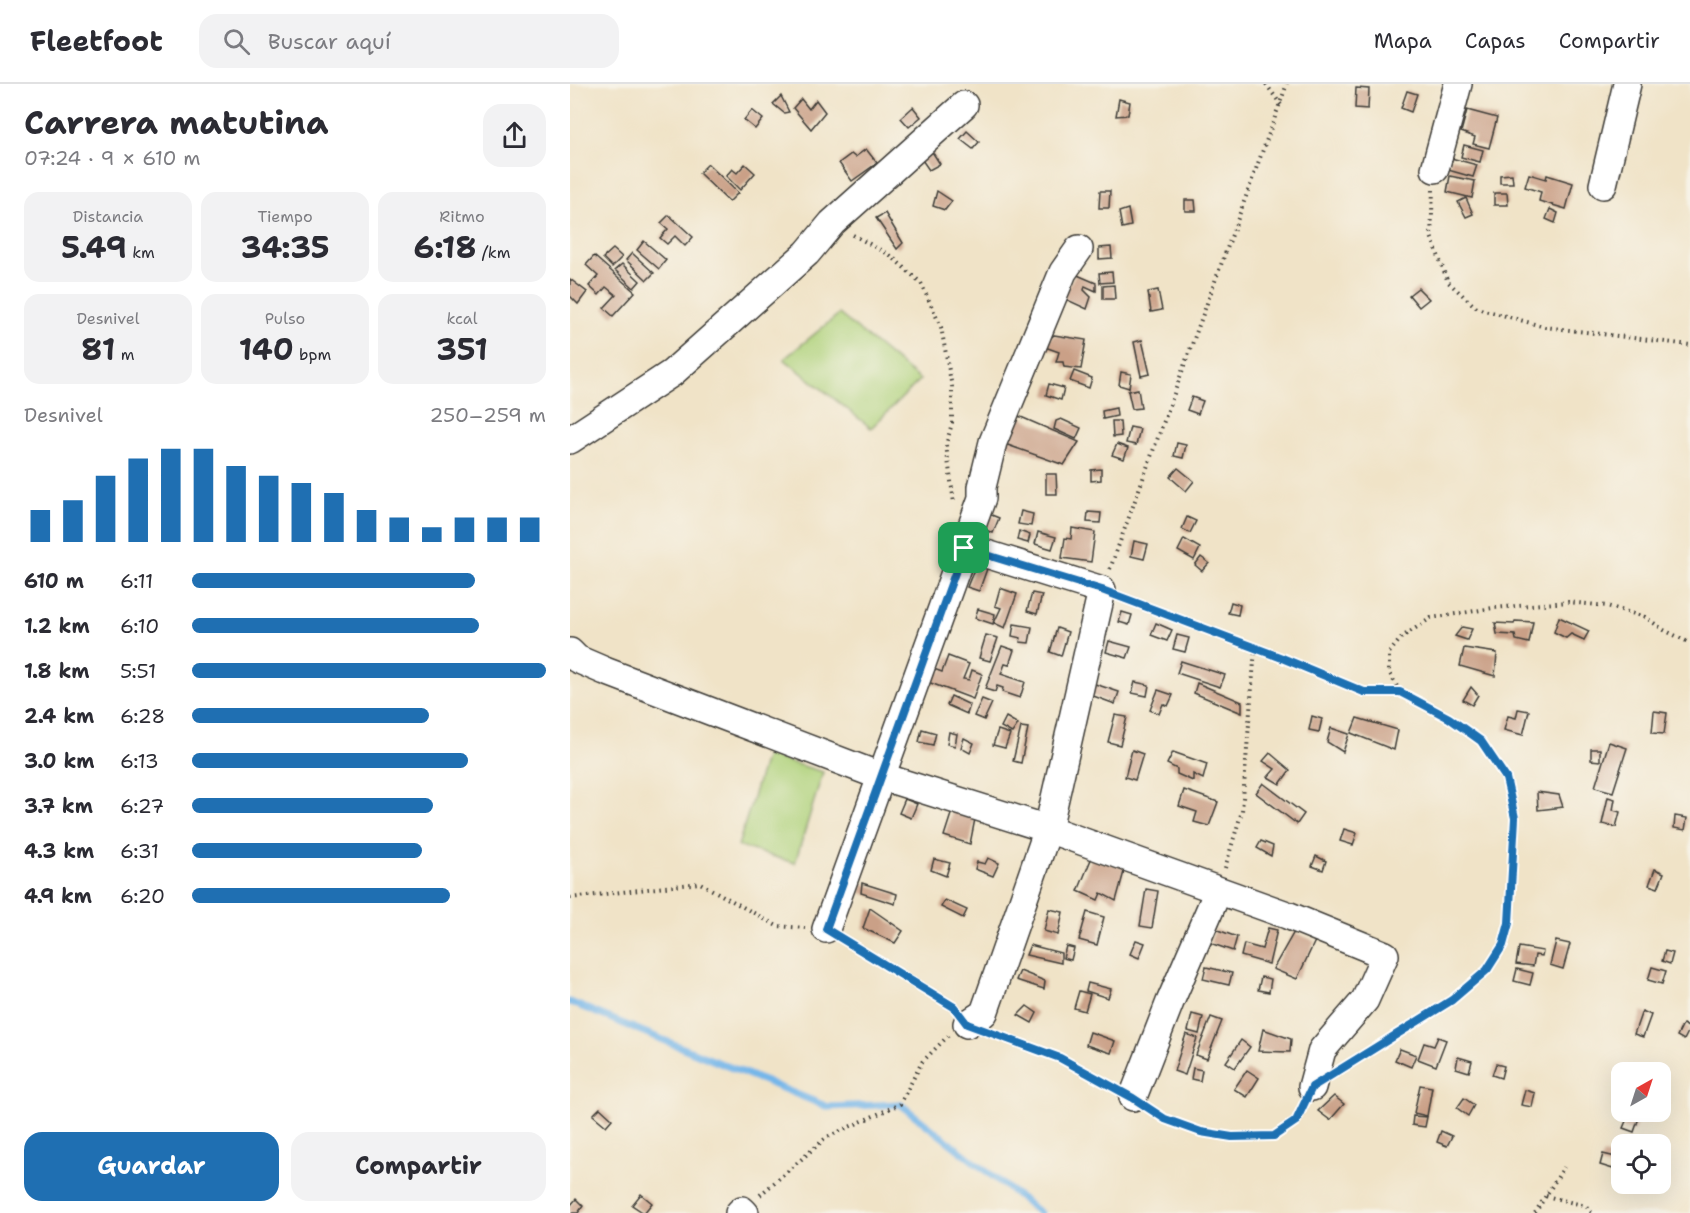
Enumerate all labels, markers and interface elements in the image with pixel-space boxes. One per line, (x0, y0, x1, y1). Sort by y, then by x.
search box (199, 14, 619, 68)
text: Fleetfoot (30, 22, 163, 60)
icon: search (220, 25, 253, 58)
text: Buscar aquí (268, 27, 391, 56)
text: Mapa (1374, 27, 1432, 55)
text: Capas (1465, 27, 1526, 55)
text: Compartir (1559, 27, 1660, 55)
text: Carrera matutina (24, 100, 329, 145)
button: share (483, 104, 546, 167)
text: 07:24 · 9 × 610 m (24, 145, 201, 171)
text: Distancia (73, 206, 143, 227)
text: Tiempo (257, 206, 313, 227)
text: Ritmo (439, 206, 485, 227)
text: 5.49 (61, 227, 127, 268)
text: 34:35 (240, 227, 330, 268)
text: 6:18 (414, 227, 476, 268)
text: km (127, 242, 155, 263)
text: /km (476, 242, 510, 263)
text: Desnivel (77, 308, 140, 329)
text: Pulso (265, 308, 305, 329)
text: kcal (446, 308, 478, 329)
text: 81 (81, 329, 115, 370)
text: 140 (239, 329, 294, 370)
text: 351 (436, 329, 488, 370)
text: m (115, 344, 135, 365)
text: bpm (294, 344, 331, 365)
text: Desnivel (24, 402, 103, 428)
text: 250–259 m (429, 402, 546, 428)
pin (938, 522, 989, 573)
icon: arrive (947, 531, 980, 564)
text: 610 m (24, 568, 84, 594)
text: 6:11 (120, 568, 153, 594)
text: 1.2 km (24, 613, 90, 639)
text: 6:10 (120, 613, 159, 639)
text: 1.8 km (24, 658, 90, 684)
text: 5:51 (120, 658, 156, 684)
text: 2.4 km (24, 703, 94, 729)
text: 6:28 (120, 703, 165, 729)
text: 3.0 km (24, 748, 95, 774)
text: 6:13 (120, 748, 159, 774)
text: 3.7 km (24, 793, 93, 819)
text: 6:27 (120, 793, 164, 819)
text: 4.3 km (24, 838, 94, 864)
text: 6:31 (120, 838, 159, 864)
text: 4.9 km (24, 883, 92, 909)
text: 6:20 (120, 883, 165, 909)
north arrow (1611, 1062, 1671, 1122)
map controls (1611, 1062, 1671, 1194)
button: Guardar (24, 1132, 279, 1201)
button: Compartir (291, 1132, 546, 1201)
button: locate (1611, 1134, 1671, 1194)

